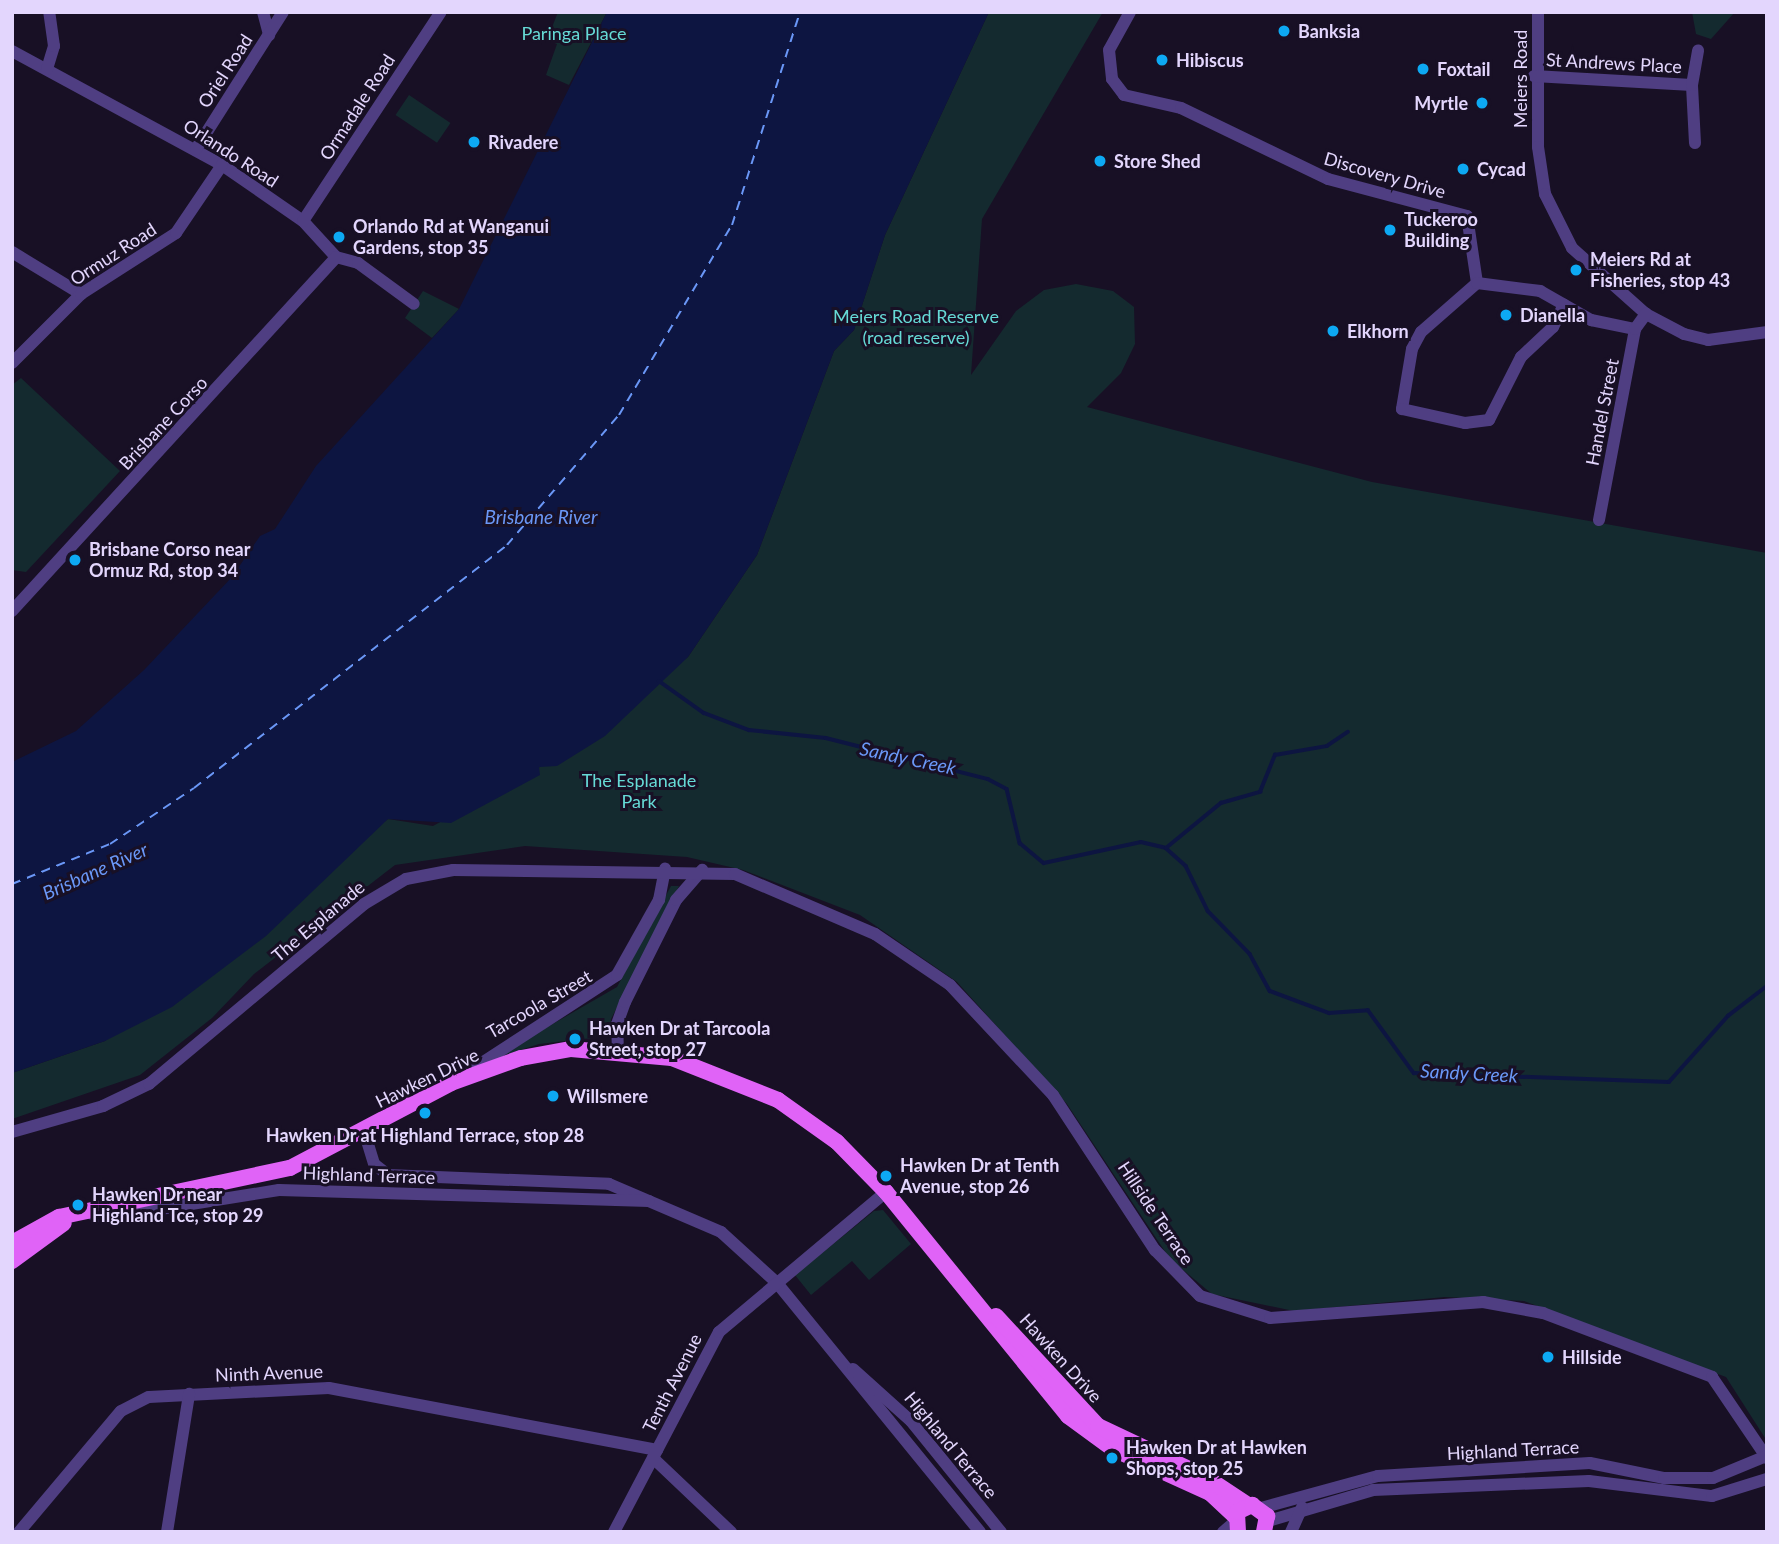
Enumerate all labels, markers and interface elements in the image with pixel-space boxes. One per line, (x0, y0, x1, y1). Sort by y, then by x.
place label: Banksia (1298, 20, 1360, 42)
park label: Paringa Place (521, 22, 627, 44)
marker: Banksia (1276, 23, 1292, 39)
street label: Oriel Road (193, 30, 257, 112)
street label: Meiers Road (1509, 30, 1531, 128)
place label: Hibiscus (1176, 49, 1244, 71)
street label: St Andrews Place (1545, 49, 1683, 77)
street label: Ormadale Road (315, 50, 399, 164)
marker: Hibiscus (1154, 52, 1170, 68)
place label: Foxtail (1437, 58, 1491, 80)
marker: Foxtail (1415, 61, 1431, 77)
place label: Myrtle (1414, 92, 1468, 114)
marker: Myrtle (1474, 95, 1490, 111)
street label: Orlando Road (179, 114, 283, 192)
place label: Rivadere (488, 131, 558, 153)
marker: Rivadere (466, 134, 482, 150)
street label: Discovery Drive (1322, 147, 1448, 203)
place label: Store Shed (1114, 150, 1201, 172)
marker: Store Shed (1092, 153, 1108, 169)
place label: Cycad (1477, 158, 1526, 180)
marker: Cycad (1455, 161, 1471, 177)
place label: Tuckeroo Building (1404, 209, 1478, 252)
place label: Orlando Rd at Wanganui Gardens, stop 35 (353, 216, 549, 258)
street label: Ormuz Road (66, 218, 160, 290)
marker: Tuckeroo Building (1382, 222, 1398, 238)
marker: Orlando Rd at Wanganui Gardens, stop 35 (331, 229, 347, 245)
place label: Meiers Rd at Fisheries, stop 43 (1590, 249, 1730, 292)
marker: Meiers Rd at Fisheries, stop 43 (1568, 262, 1584, 278)
place label: Dianella (1520, 304, 1585, 326)
park label: Meiers Road Reserve (road reserve) (833, 306, 999, 348)
marker: Dianella (1498, 307, 1514, 323)
place label: Elkhorn (1347, 320, 1409, 342)
marker: Elkhorn (1325, 323, 1341, 339)
street label: Handel Street (1581, 357, 1623, 467)
street label: Brisbane Corso (114, 372, 212, 474)
water label: Brisbane River (485, 506, 597, 528)
place label: Brisbane Corso near Ormuz Rd, stop 34 (89, 539, 250, 582)
marker: Brisbane Corso near Ormuz Rd, stop 34 (67, 552, 83, 568)
water label: Sandy Creek (858, 737, 958, 779)
park label: The Esplanade Park (582, 770, 696, 812)
water label: Brisbane River (39, 838, 151, 904)
street label: The Esplanade (267, 876, 369, 966)
street label: Tarcoola Street (483, 965, 595, 1043)
place label: Hawken Dr at Tarcoola Street, stop 27 (589, 1018, 771, 1060)
marker: Hawken Dr at Tarcoola Street, stop 27 (567, 1031, 583, 1047)
street label: Hawken Drive (372, 1044, 482, 1112)
water label: Sandy Creek (1419, 1059, 1519, 1087)
place label: Willsmere (567, 1085, 648, 1107)
marker: Willsmere (545, 1088, 561, 1104)
marker: Hawken Dr at Highland Terrace, stop 28 (417, 1105, 433, 1121)
place label: Hawken Dr at Highland Terrace, stop 28 (265, 1124, 585, 1146)
place label: Hawken Dr at Tenth Avenue, stop 26 (900, 1155, 1060, 1198)
street label: Hillside Terrace (1113, 1157, 1199, 1269)
street label: Highland Terrace (302, 1162, 436, 1188)
marker: Hawken Dr at Tenth Avenue, stop 26 (878, 1168, 894, 1184)
place label: Hawken Dr near Highland Tce, stop 29 (92, 1184, 264, 1226)
marker: Hawken Dr near Highland Tce, stop 29 (70, 1197, 86, 1213)
street label: Hawken Drive (1015, 1309, 1107, 1407)
street label: Tenth Avenue (638, 1330, 706, 1436)
place label: Hillside (1562, 1346, 1622, 1368)
marker: Hillside (1540, 1349, 1556, 1365)
street label: Ninth Avenue (214, 1360, 324, 1386)
street label: Highland Terrace (900, 1387, 1002, 1503)
street label: Highland Terrace (1446, 1436, 1580, 1464)
place label: Hawken Dr at Hawken Shops, stop 25 (1126, 1437, 1307, 1480)
marker: Hawken Dr at Hawken Shops, stop 25 (1104, 1450, 1120, 1466)

